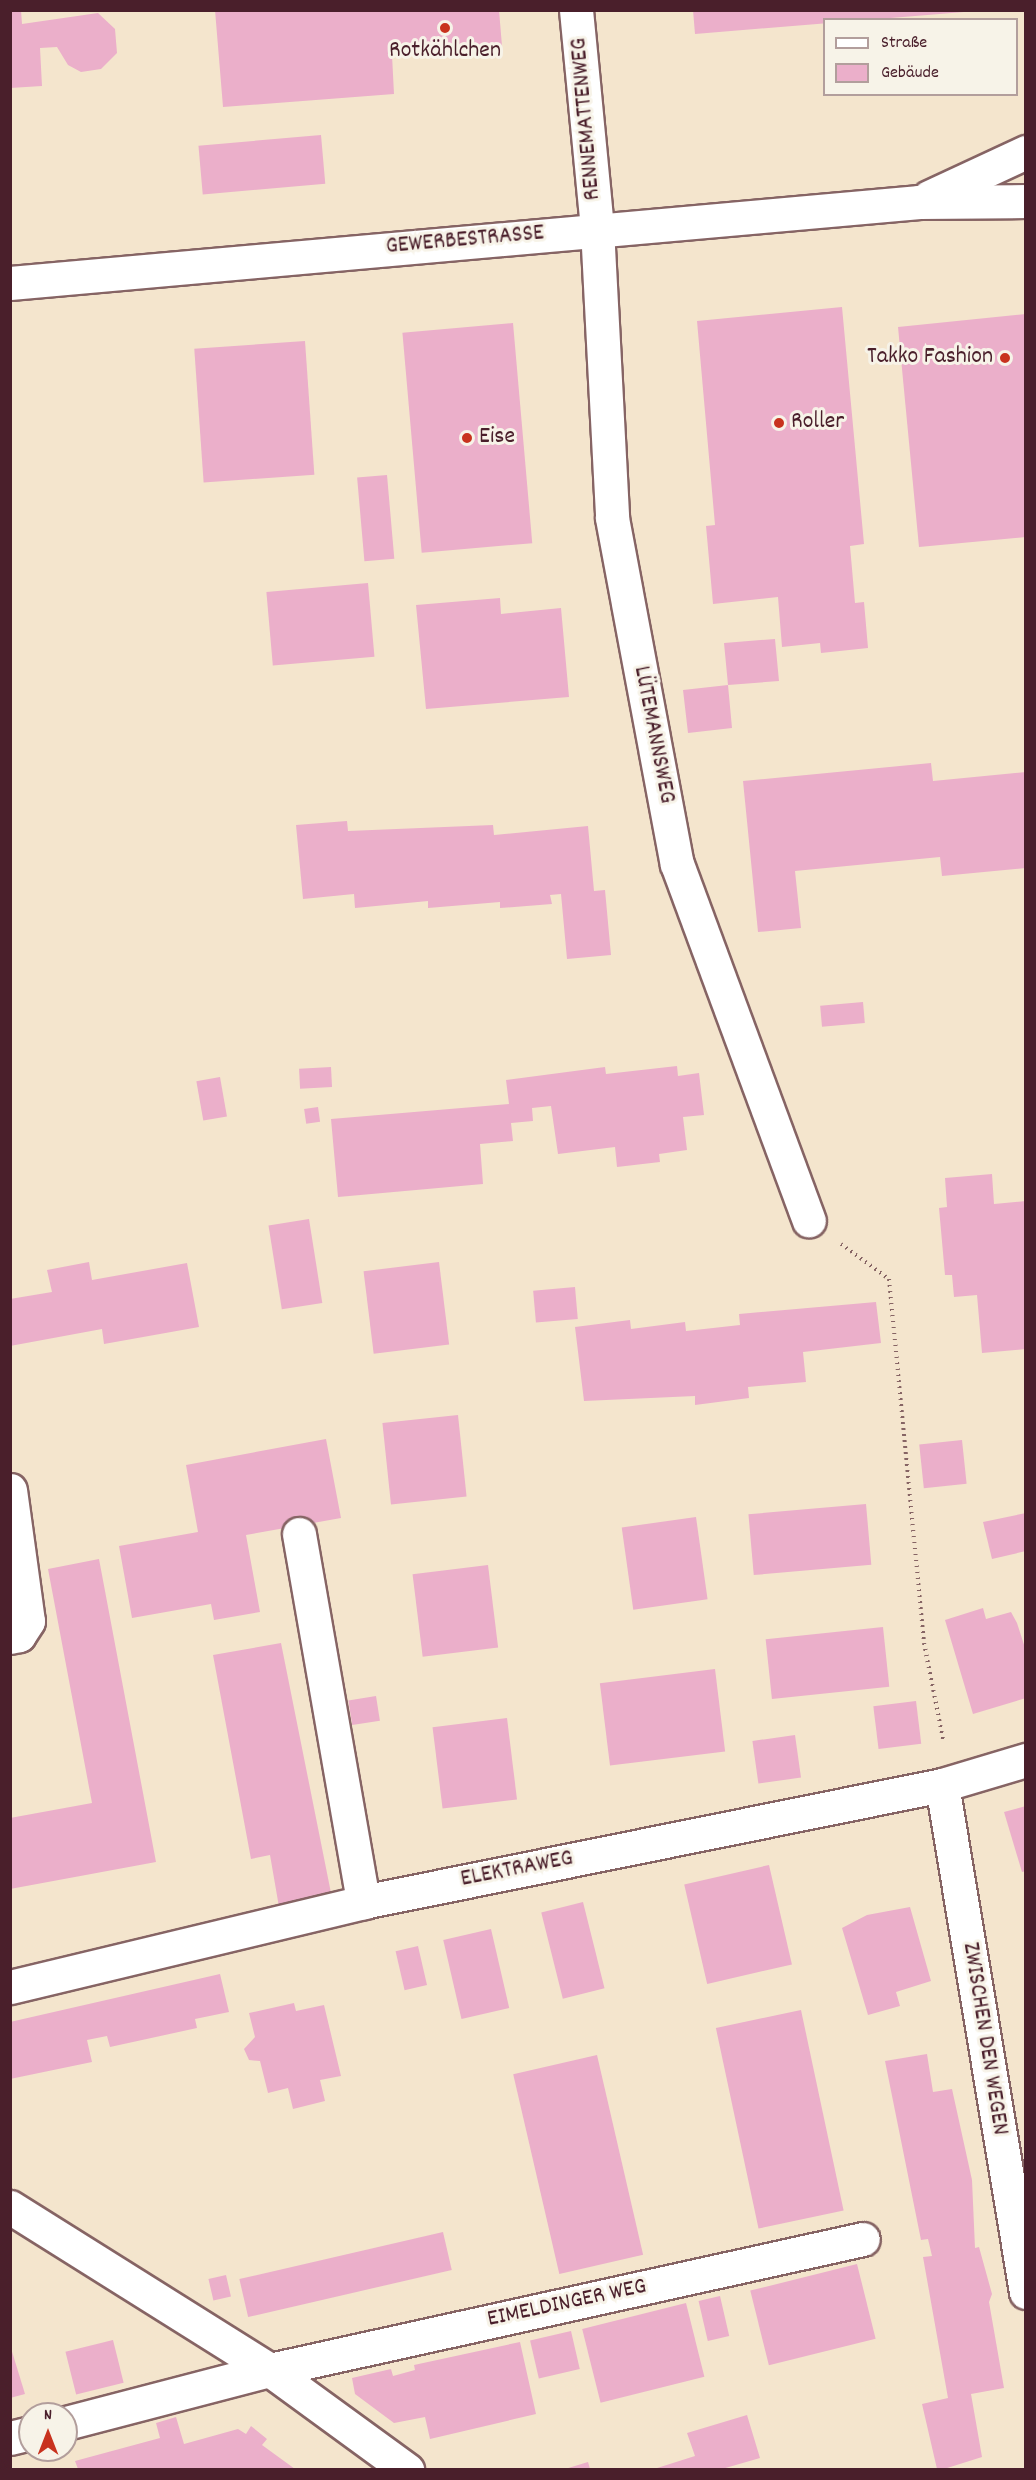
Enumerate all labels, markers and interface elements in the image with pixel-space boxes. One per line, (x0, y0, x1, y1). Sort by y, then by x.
legend (823, 18, 1018, 96)
marker: Rotkählchen (438, 21, 452, 35)
text: Straße (881, 31, 927, 56)
street label: RENNEMATTENWEG (566, 37, 608, 201)
place label: Rotkählchen (389, 38, 501, 66)
text: Gebäude (881, 61, 939, 86)
street label: GEWERBESTRASSE (385, 220, 545, 262)
place label: Takko Fashion (867, 344, 993, 372)
marker: Takko Fashion (998, 351, 1012, 365)
place label: Roller (791, 409, 844, 437)
marker: Roller (772, 416, 786, 430)
place label: Eise (479, 424, 515, 452)
marker: Eise (460, 431, 474, 445)
street label: LÜTEMANNSWEG (626, 664, 680, 806)
street label: ELEKTRAWEG (458, 1845, 576, 1895)
street label: ZWISCHEN DEN WEGEN (955, 1940, 1013, 2138)
street label: EIMELDINGER WEG (485, 2273, 649, 2335)
north arrow (18, 2402, 78, 2462)
text: N (44, 2404, 52, 2427)

